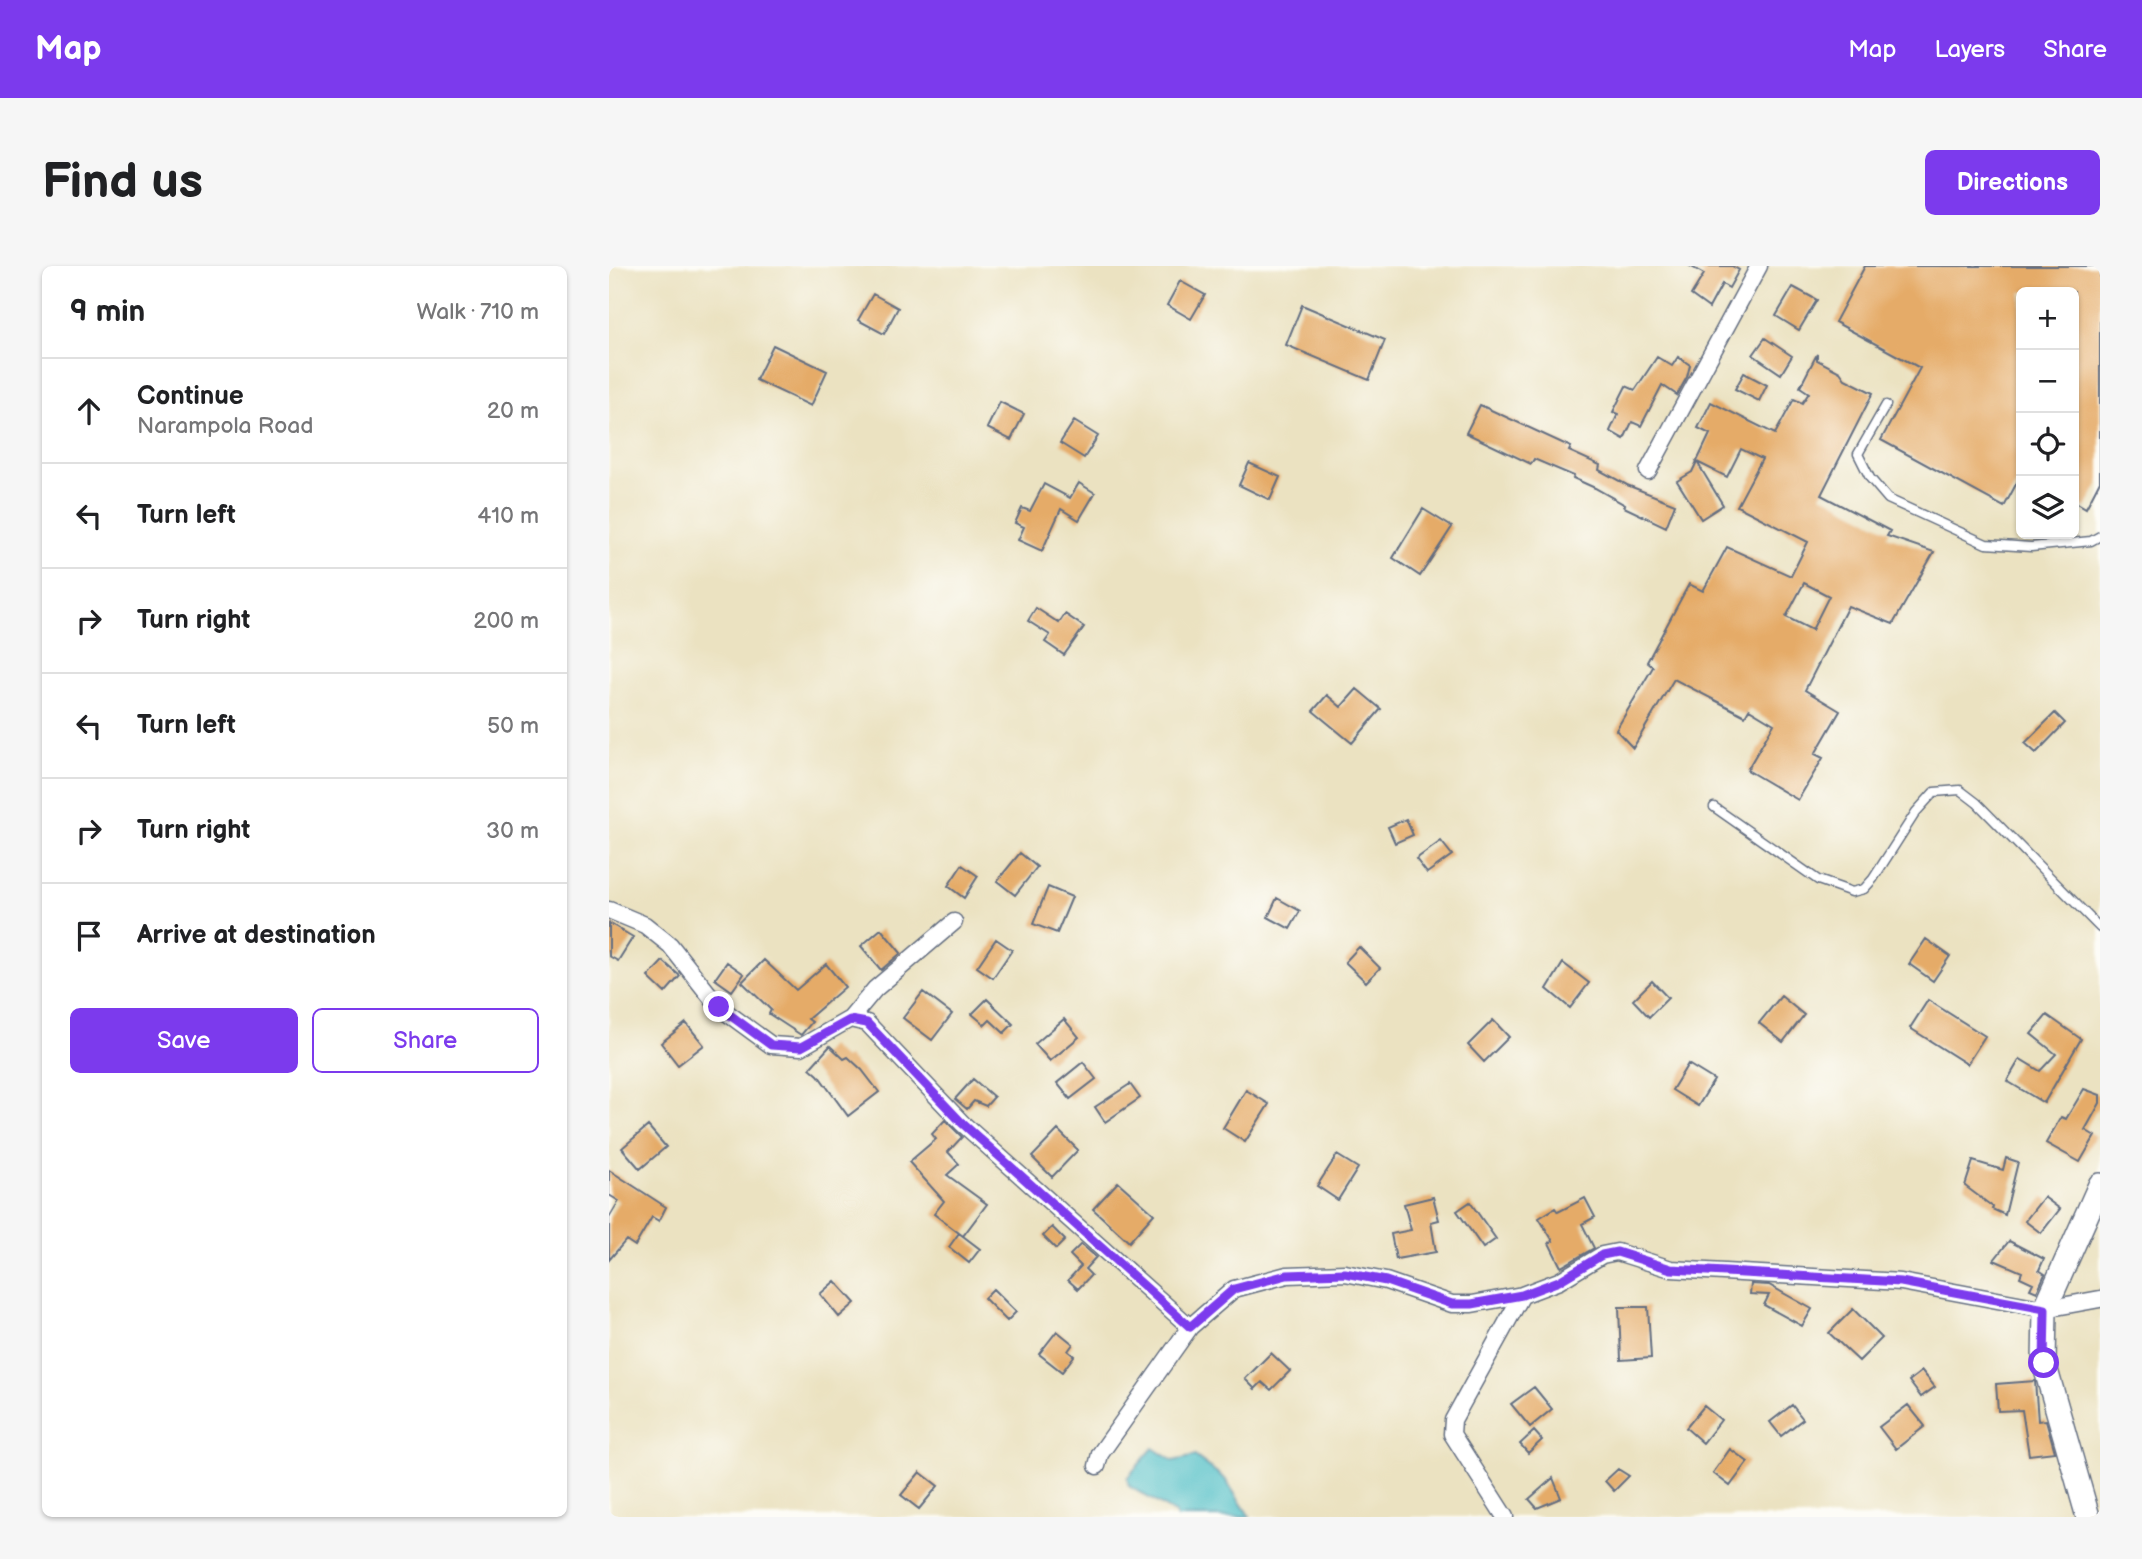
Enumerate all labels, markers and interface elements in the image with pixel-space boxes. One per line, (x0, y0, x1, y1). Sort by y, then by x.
text: Map (35, 29, 101, 69)
text: Map (1848, 35, 1896, 64)
text: Layers (1934, 35, 2005, 64)
text: Share (2043, 35, 2107, 64)
button: Directions (1925, 150, 2100, 215)
text: Find us (42, 153, 203, 212)
map controls (2016, 287, 2079, 539)
button: + (2016, 287, 2079, 350)
text: 9 min (70, 294, 145, 330)
text: Walk · 710 m (417, 298, 539, 326)
button: − (2016, 350, 2079, 413)
text: Continue (137, 381, 244, 412)
icon: ahead (70, 392, 108, 430)
text: 20 m (487, 397, 539, 425)
text: Narampola Road (137, 412, 313, 440)
button: locate (2016, 413, 2079, 476)
button: layers (2016, 476, 2079, 539)
icon: left (70, 497, 108, 535)
text: Turn left (137, 500, 236, 531)
text: 410 m (477, 502, 539, 530)
icon: right (70, 602, 108, 640)
text: Turn right (137, 605, 250, 636)
text: 200 m (473, 607, 539, 635)
icon: left (70, 707, 108, 745)
text: Turn left (137, 710, 236, 741)
text: 50 m (487, 712, 539, 740)
icon: right (70, 812, 108, 850)
text: Turn right (137, 815, 250, 846)
text: 30 m (486, 817, 539, 845)
icon: arrive (70, 917, 108, 955)
text: Arrive at destination (137, 920, 376, 951)
route end (703, 991, 734, 1022)
button: Save (70, 1008, 298, 1073)
button: Share (312, 1008, 539, 1073)
route start (2028, 1347, 2059, 1378)

